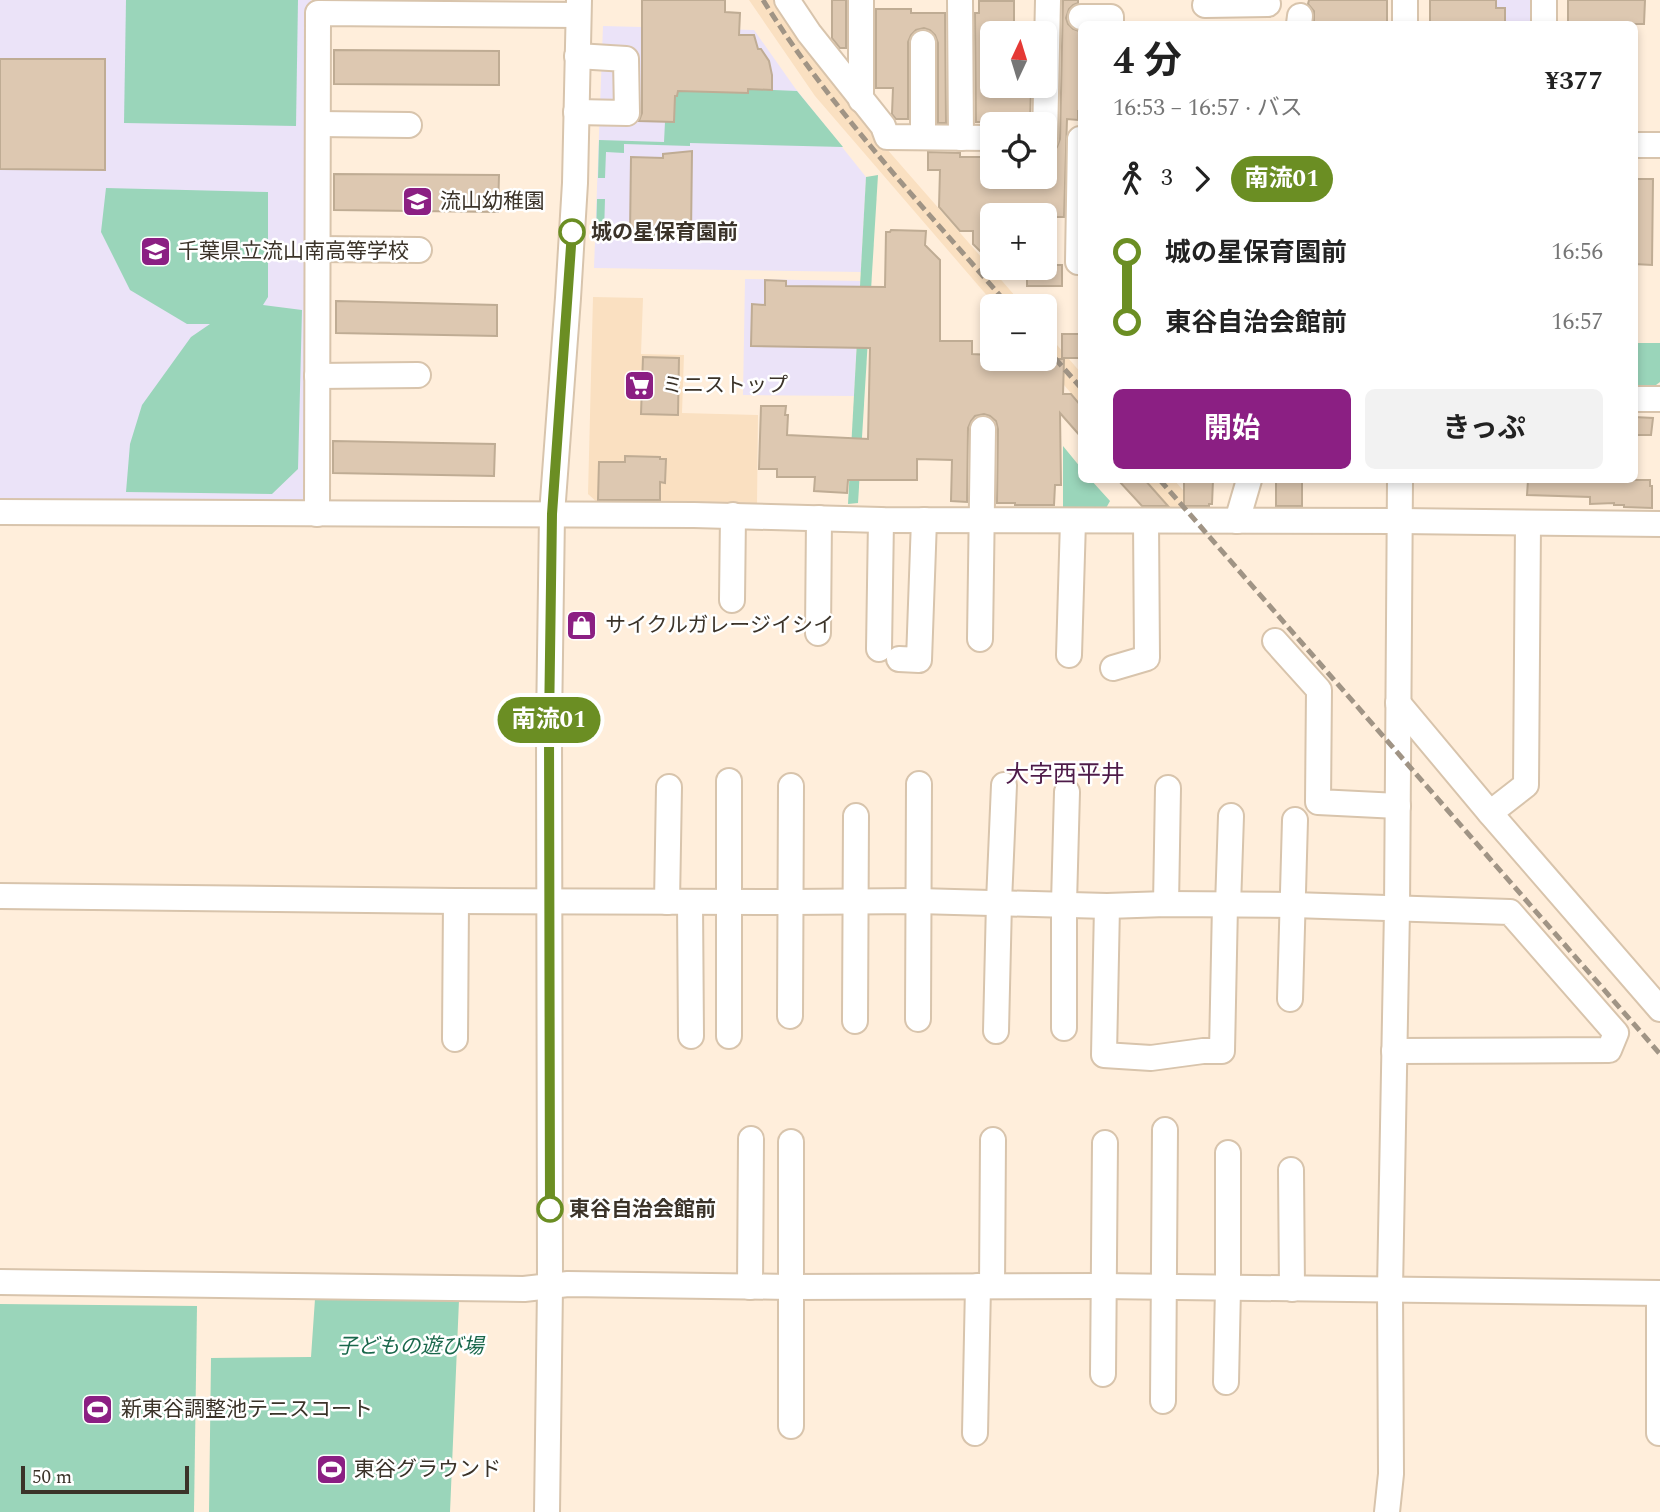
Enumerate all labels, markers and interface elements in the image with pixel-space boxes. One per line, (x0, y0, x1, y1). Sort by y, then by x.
north arrow (980, 21, 1057, 98)
map controls (980, 21, 1057, 371)
text: 4 分 (1113, 33, 1182, 91)
text: ¥377 (1545, 61, 1603, 101)
text: 16:53 – 16:57 · バス (1113, 91, 1303, 126)
button: locate (980, 112, 1057, 189)
icon: walk (1113, 160, 1151, 198)
icon: forward (1183, 160, 1221, 198)
text: 3 (1161, 161, 1173, 196)
text: 南流01 (1245, 161, 1319, 197)
school or university icon: 流山幼稚園 (400, 184, 434, 218)
place label: 流山幼稚園 (440, 186, 545, 218)
button: + (980, 203, 1057, 280)
place label: 城の星保育園前 (591, 217, 738, 249)
marker: 城の星保育園前 (559, 219, 585, 245)
text: 城の星保育園前 (1165, 233, 1347, 273)
school or university icon: 千葉県立流山南高等学校 (138, 234, 172, 268)
text: 16:56 (1551, 235, 1603, 270)
place label: 千葉県立流山南高等学校 (178, 236, 409, 268)
button: − (980, 294, 1057, 371)
text: 東谷自治会館前 (1165, 303, 1347, 343)
text: 16:57 (1551, 305, 1603, 340)
supermarket icon: ミニストップ (622, 368, 656, 402)
place label: ミニストップ (662, 370, 788, 402)
button: 開始 (1113, 389, 1351, 469)
button: きっぷ (1365, 389, 1603, 469)
shop icon: サイクルガレージイシイ (565, 608, 599, 642)
place label: サイクルガレージイシイ (605, 610, 834, 642)
line badge: 南流01 (500, 697, 598, 743)
text: 南流01 (512, 702, 586, 738)
district label: 大字西平井 (1005, 757, 1125, 793)
place label: 東谷自治会館前 (569, 1194, 716, 1226)
marker: 東谷自治会館前 (537, 1196, 563, 1222)
park label: 子どもの遊び場 (337, 1331, 485, 1363)
sports icon: 新東谷調整池テニスコート (81, 1392, 115, 1426)
place label: 新東谷調整池テニスコート (121, 1394, 373, 1426)
sports icon: 東谷グラウンド (314, 1452, 348, 1486)
place label: 東谷グラウンド (354, 1454, 501, 1486)
scale bar (21, 1463, 189, 1495)
text: 50 m (32, 1463, 72, 1492)

